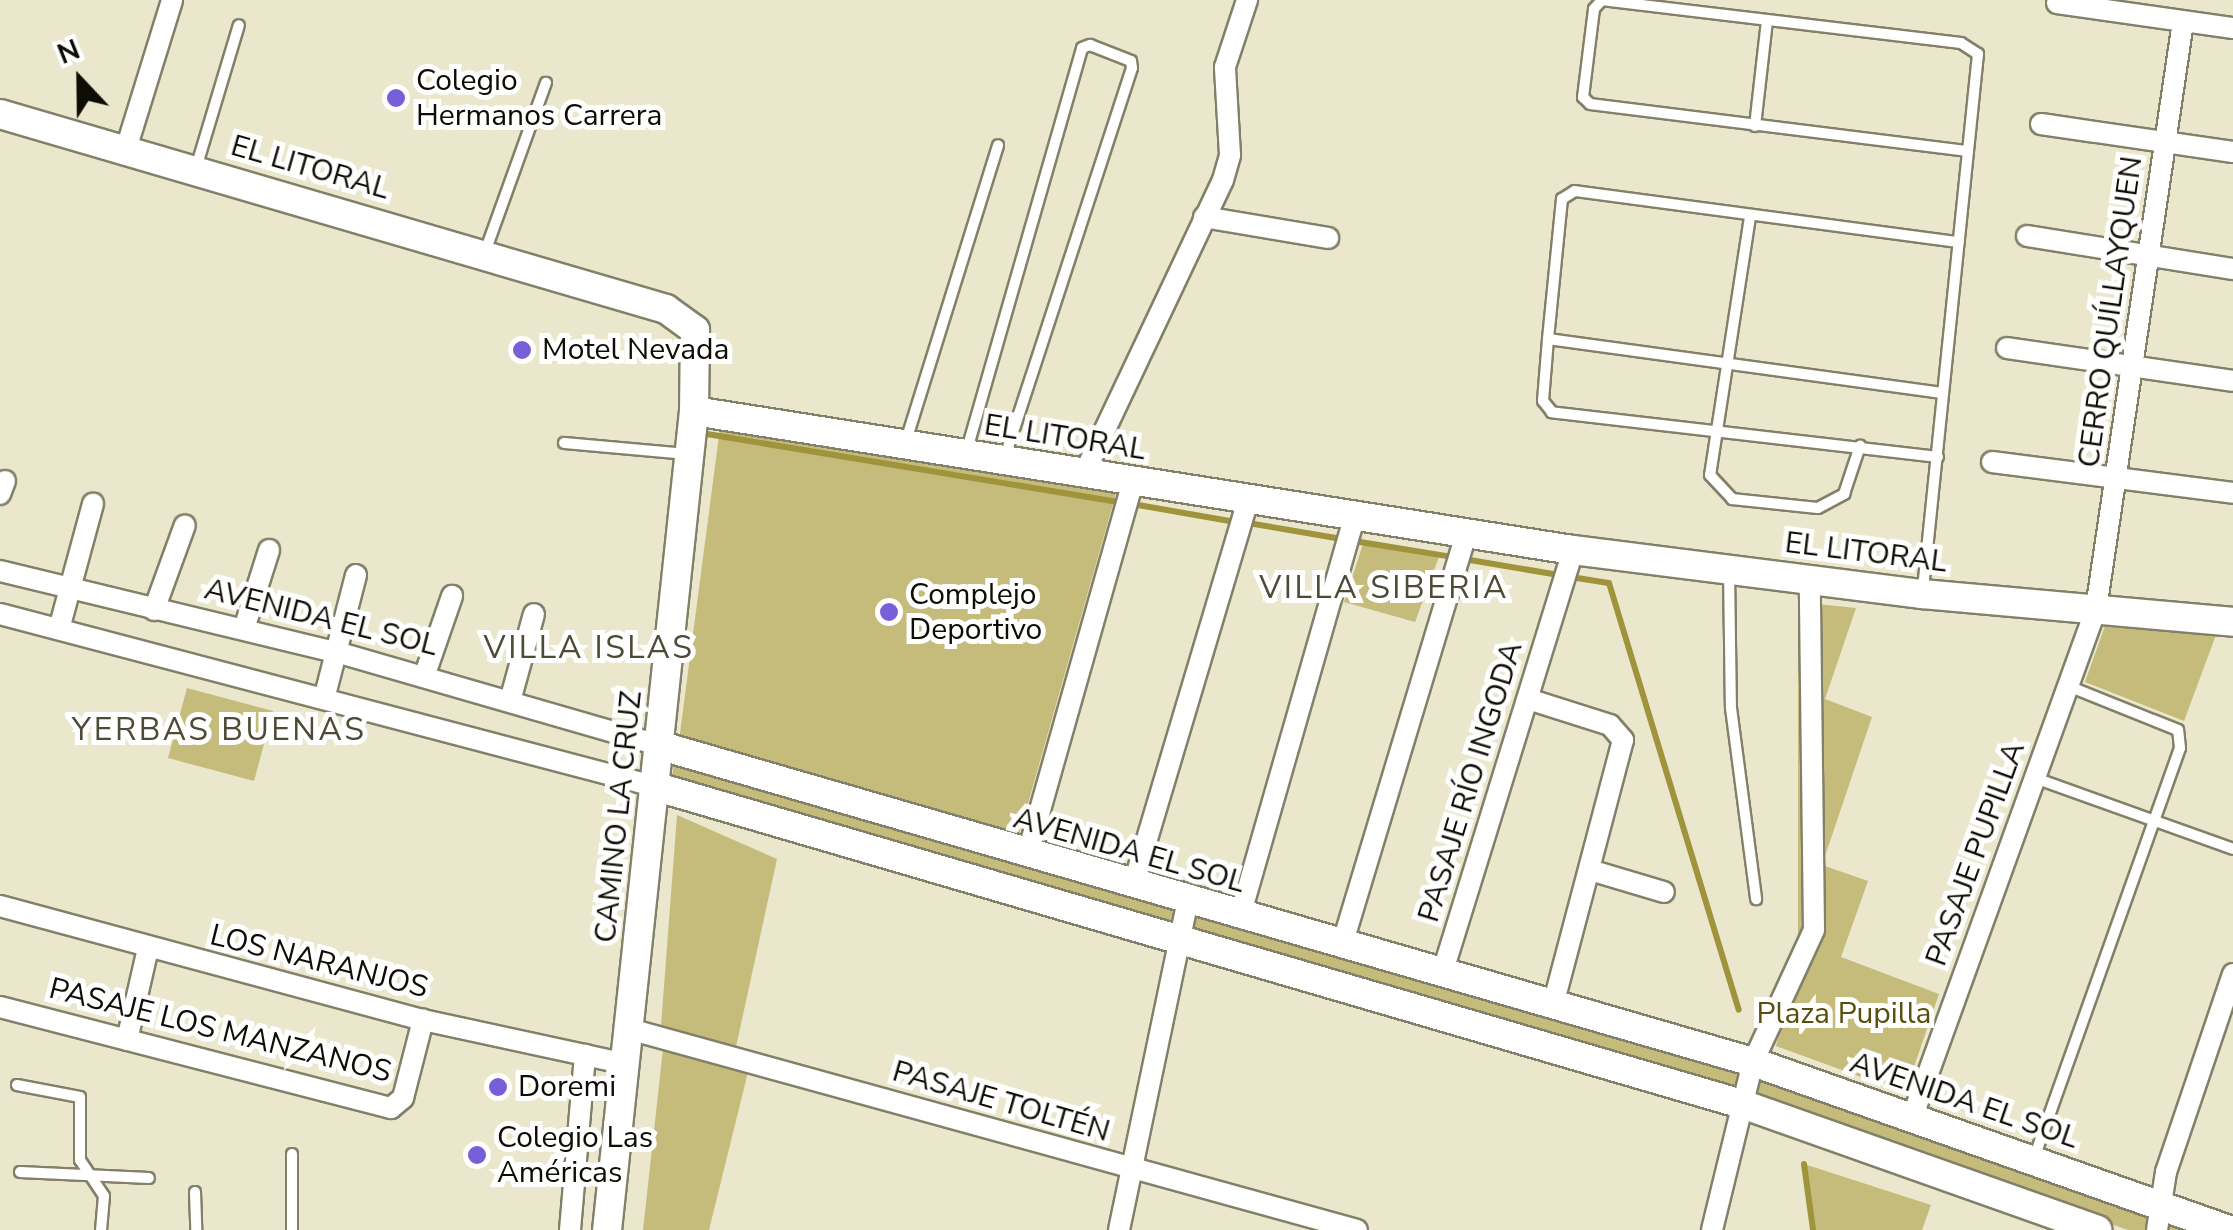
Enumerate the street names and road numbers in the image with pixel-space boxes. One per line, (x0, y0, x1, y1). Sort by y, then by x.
street label: EL LITORAL (227, 128, 393, 208)
street label: CERRO QUÍLLAYQUEN (2071, 154, 2151, 470)
street label: EL LITORAL (982, 407, 1148, 469)
street label: EL LITORAL (1783, 525, 1949, 581)
street label: AVENIDA EL SOL (201, 572, 441, 664)
street label: PASAJE RÍO INGODA (1411, 637, 1531, 927)
street label: CAMINO LA CRUZ (588, 689, 650, 945)
street label: PASAJE PUPILLA (1919, 737, 2033, 971)
street label: AVENIDA EL SOL (1009, 801, 1249, 901)
street label: LOS NARANJOS (206, 918, 432, 1006)
street label: PASAJE LOS MANZANOS (45, 971, 395, 1091)
street label: AVENIDA EL SOL (1845, 1045, 2083, 1157)
street label: PASAJE TOLTÉN (888, 1054, 1114, 1150)

